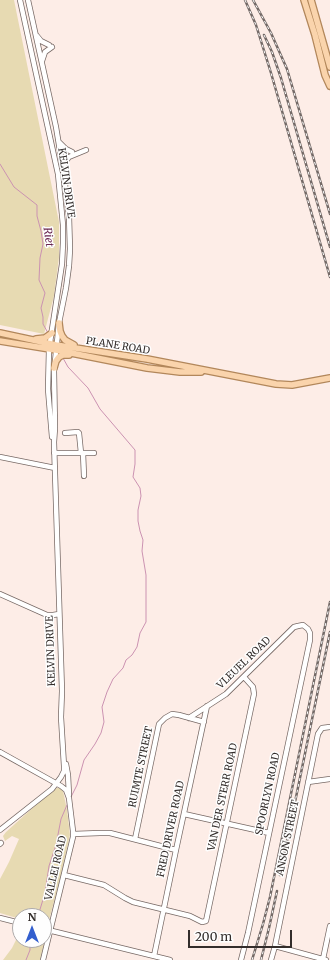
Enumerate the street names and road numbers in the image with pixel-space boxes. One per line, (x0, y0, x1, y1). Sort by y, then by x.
street label: KELVIN DRIVE (55, 147, 77, 219)
street label: PLANE ROAD (85, 335, 151, 357)
street label: KELVIN DRIVE (44, 615, 58, 687)
street label: VLEUEL ROAD (215, 634, 273, 692)
street label: RUIMTE STREET (127, 725, 155, 809)
street label: VAN DER STERR ROAD (206, 742, 240, 852)
street label: SPOORLYN ROAD (253, 751, 283, 837)
street label: FRED DRIVER ROAD (155, 780, 187, 878)
street label: ANSON STREET (274, 799, 302, 877)
street label: VALLEI ROAD (43, 835, 69, 901)

